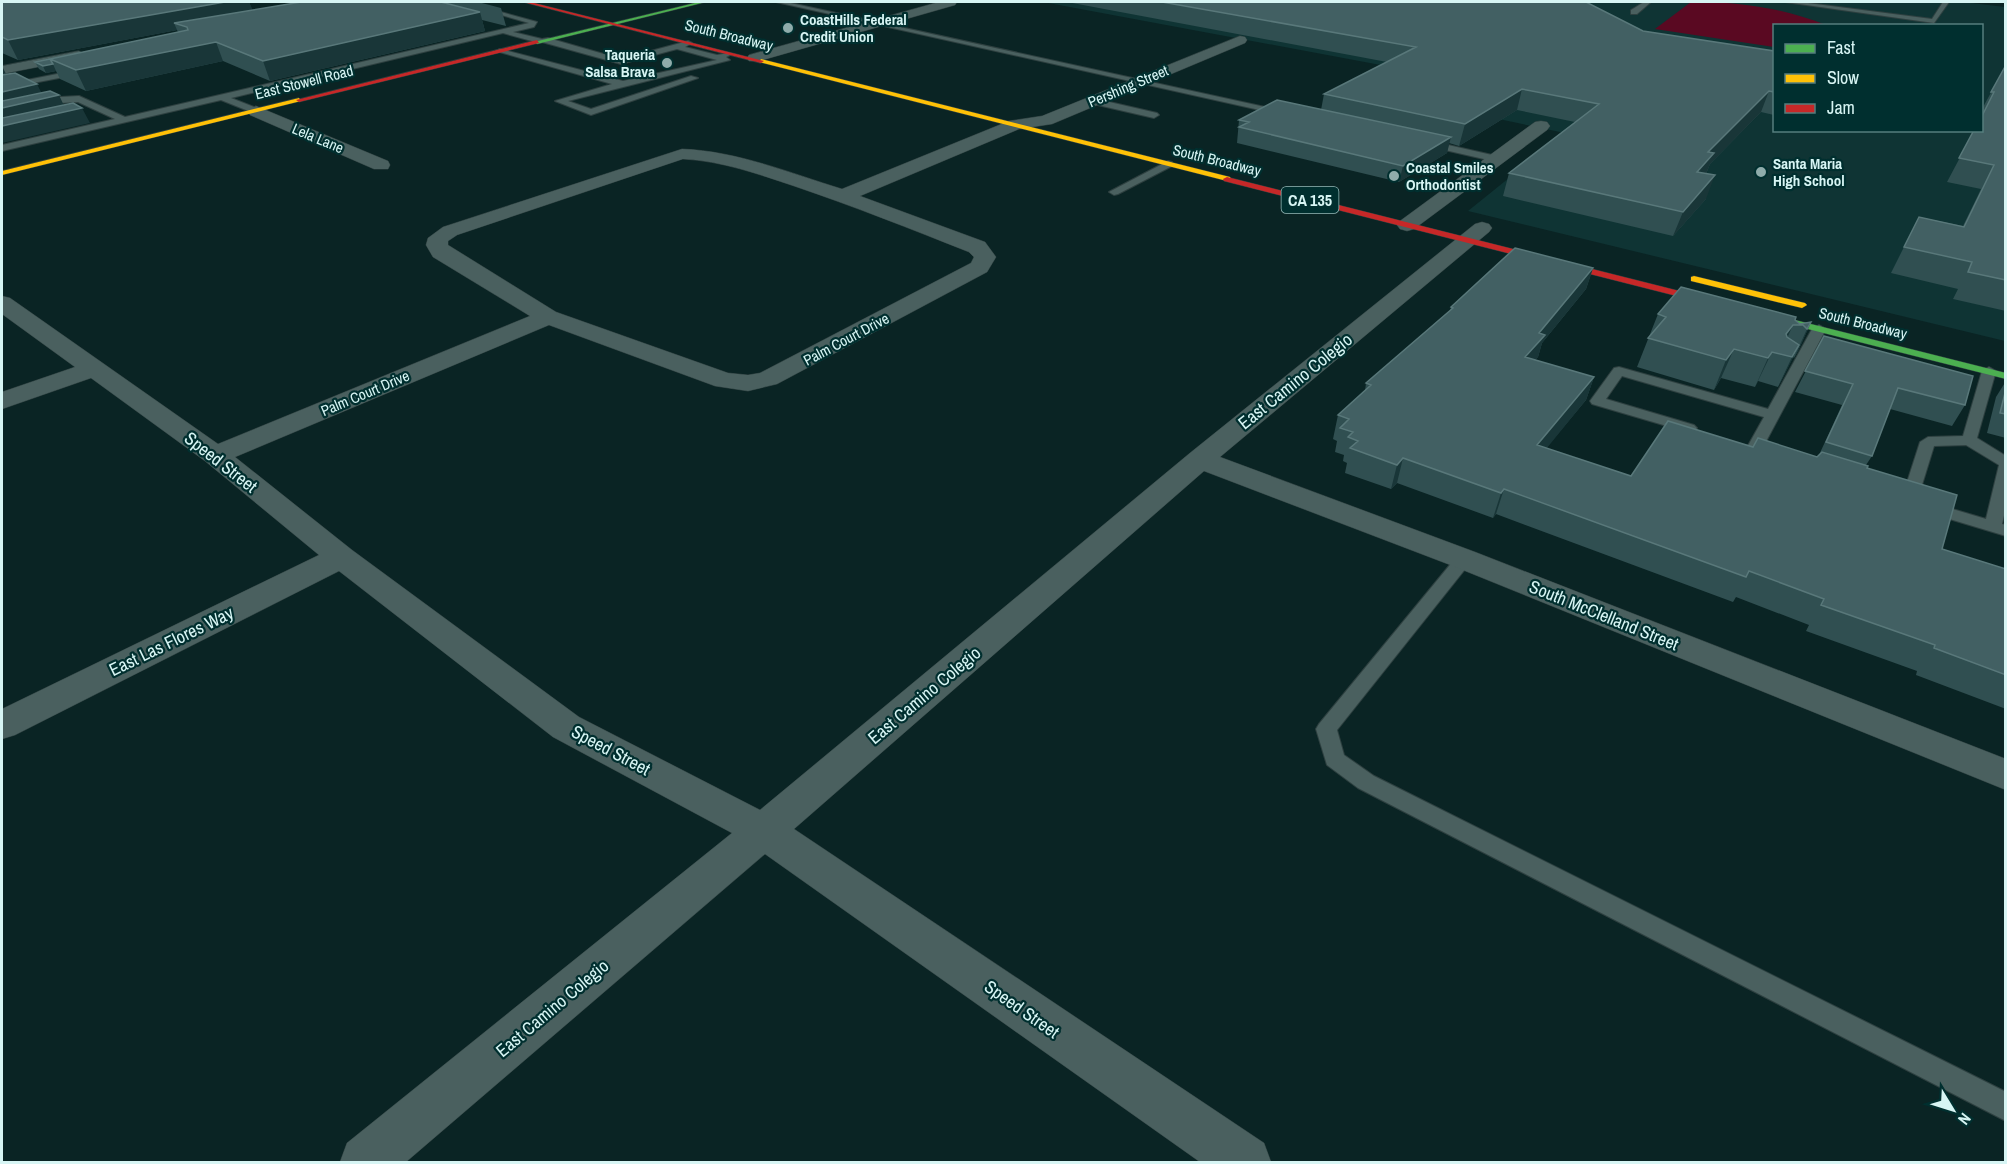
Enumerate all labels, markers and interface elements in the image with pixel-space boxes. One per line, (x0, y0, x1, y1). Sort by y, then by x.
place label: CoastHills Federal Credit Union (800, 9, 907, 47)
street label: South Broadway (683, 14, 776, 56)
marker: CoastHills Federal Credit Union (781, 21, 795, 35)
legend (1773, 24, 1983, 132)
text: Fast (1827, 35, 1855, 60)
place label: Taqueria Salsa Brava (585, 44, 655, 82)
marker: Taqueria Salsa Brava (660, 56, 674, 70)
street label: Pershing Street (1085, 59, 1172, 112)
street label: East Stowell Road (253, 60, 355, 104)
text: Slow (1827, 65, 1859, 90)
text: Jam (1827, 95, 1855, 120)
street label: Lela Lane (289, 118, 347, 158)
street label: South Broadway (1171, 139, 1264, 181)
place label: Santa Maria High School (1773, 153, 1845, 191)
place label: Coastal Smiles Orthodontist (1406, 157, 1494, 195)
marker: Santa Maria High School (1754, 165, 1768, 179)
marker: Coastal Smiles Orthodontist (1387, 169, 1401, 183)
road number: CA 135 (1282, 187, 1338, 213)
street label: South Broadway (1817, 302, 1910, 344)
street label: Palm Court Drive (799, 308, 893, 370)
street label: East Camino Colegio (1233, 327, 1357, 435)
street label: Palm Court Drive (317, 365, 413, 421)
street label: Speed Street (179, 426, 263, 498)
street label: South McClelland Street (1526, 574, 1682, 656)
street label: East Las Flores Way (105, 600, 238, 682)
street label: East Camino Colegio (862, 640, 986, 750)
street label: Speed Street (567, 719, 655, 781)
street label: East Camino Colegio (490, 953, 614, 1063)
street label: Speed Street (980, 974, 1064, 1044)
north arrow (1923, 1080, 1983, 1140)
text: N (1953, 1109, 1976, 1130)

